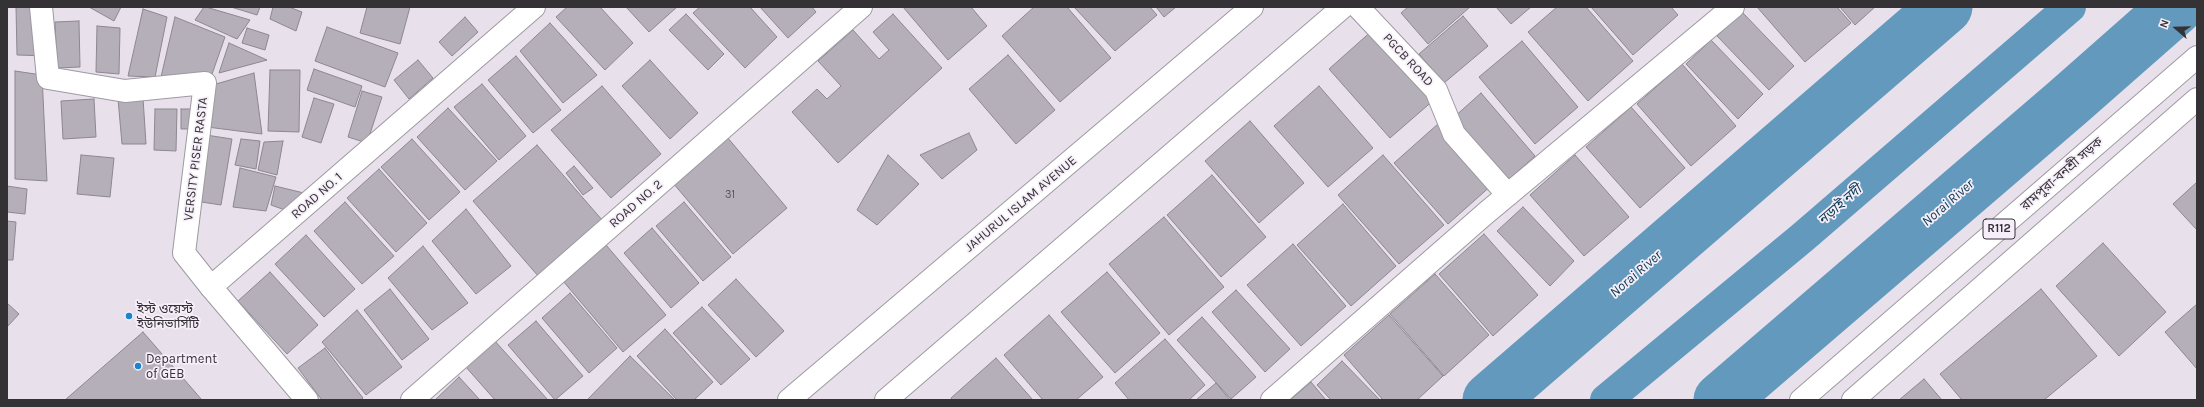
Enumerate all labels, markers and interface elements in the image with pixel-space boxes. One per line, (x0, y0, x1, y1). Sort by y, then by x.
north arrow (2156, 8, 2196, 48)
text: N (2157, 18, 2172, 30)
street label: PGCB ROAD (1379, 30, 1437, 90)
street label: VERSITY PISER RASTA (181, 96, 211, 222)
street label: রামপুরা-বনশ্রী সড়ক (2018, 134, 2106, 214)
street label: JAHURUL ISLAM AVENUE (962, 153, 1080, 255)
street label: ROAD NO. 1 (288, 170, 346, 222)
water label: Norai River (1919, 176, 1977, 230)
street label: ROAD NO. 2 (606, 177, 666, 231)
water label: নড়াই নদী (1815, 181, 1865, 229)
house number: 31 (725, 188, 735, 202)
road number: R112 (1983, 219, 2015, 239)
water label: Norai River (1607, 247, 1665, 301)
place label: ইস্ট ওয়েস্ট ইউনিভার্সিটি (137, 301, 199, 332)
marker: ইস্ট ওয়েস্ট ইউনিভার্সিটি (124, 311, 134, 321)
place label: Department of GEB (146, 351, 217, 382)
marker: Department of GEB (133, 361, 143, 371)

